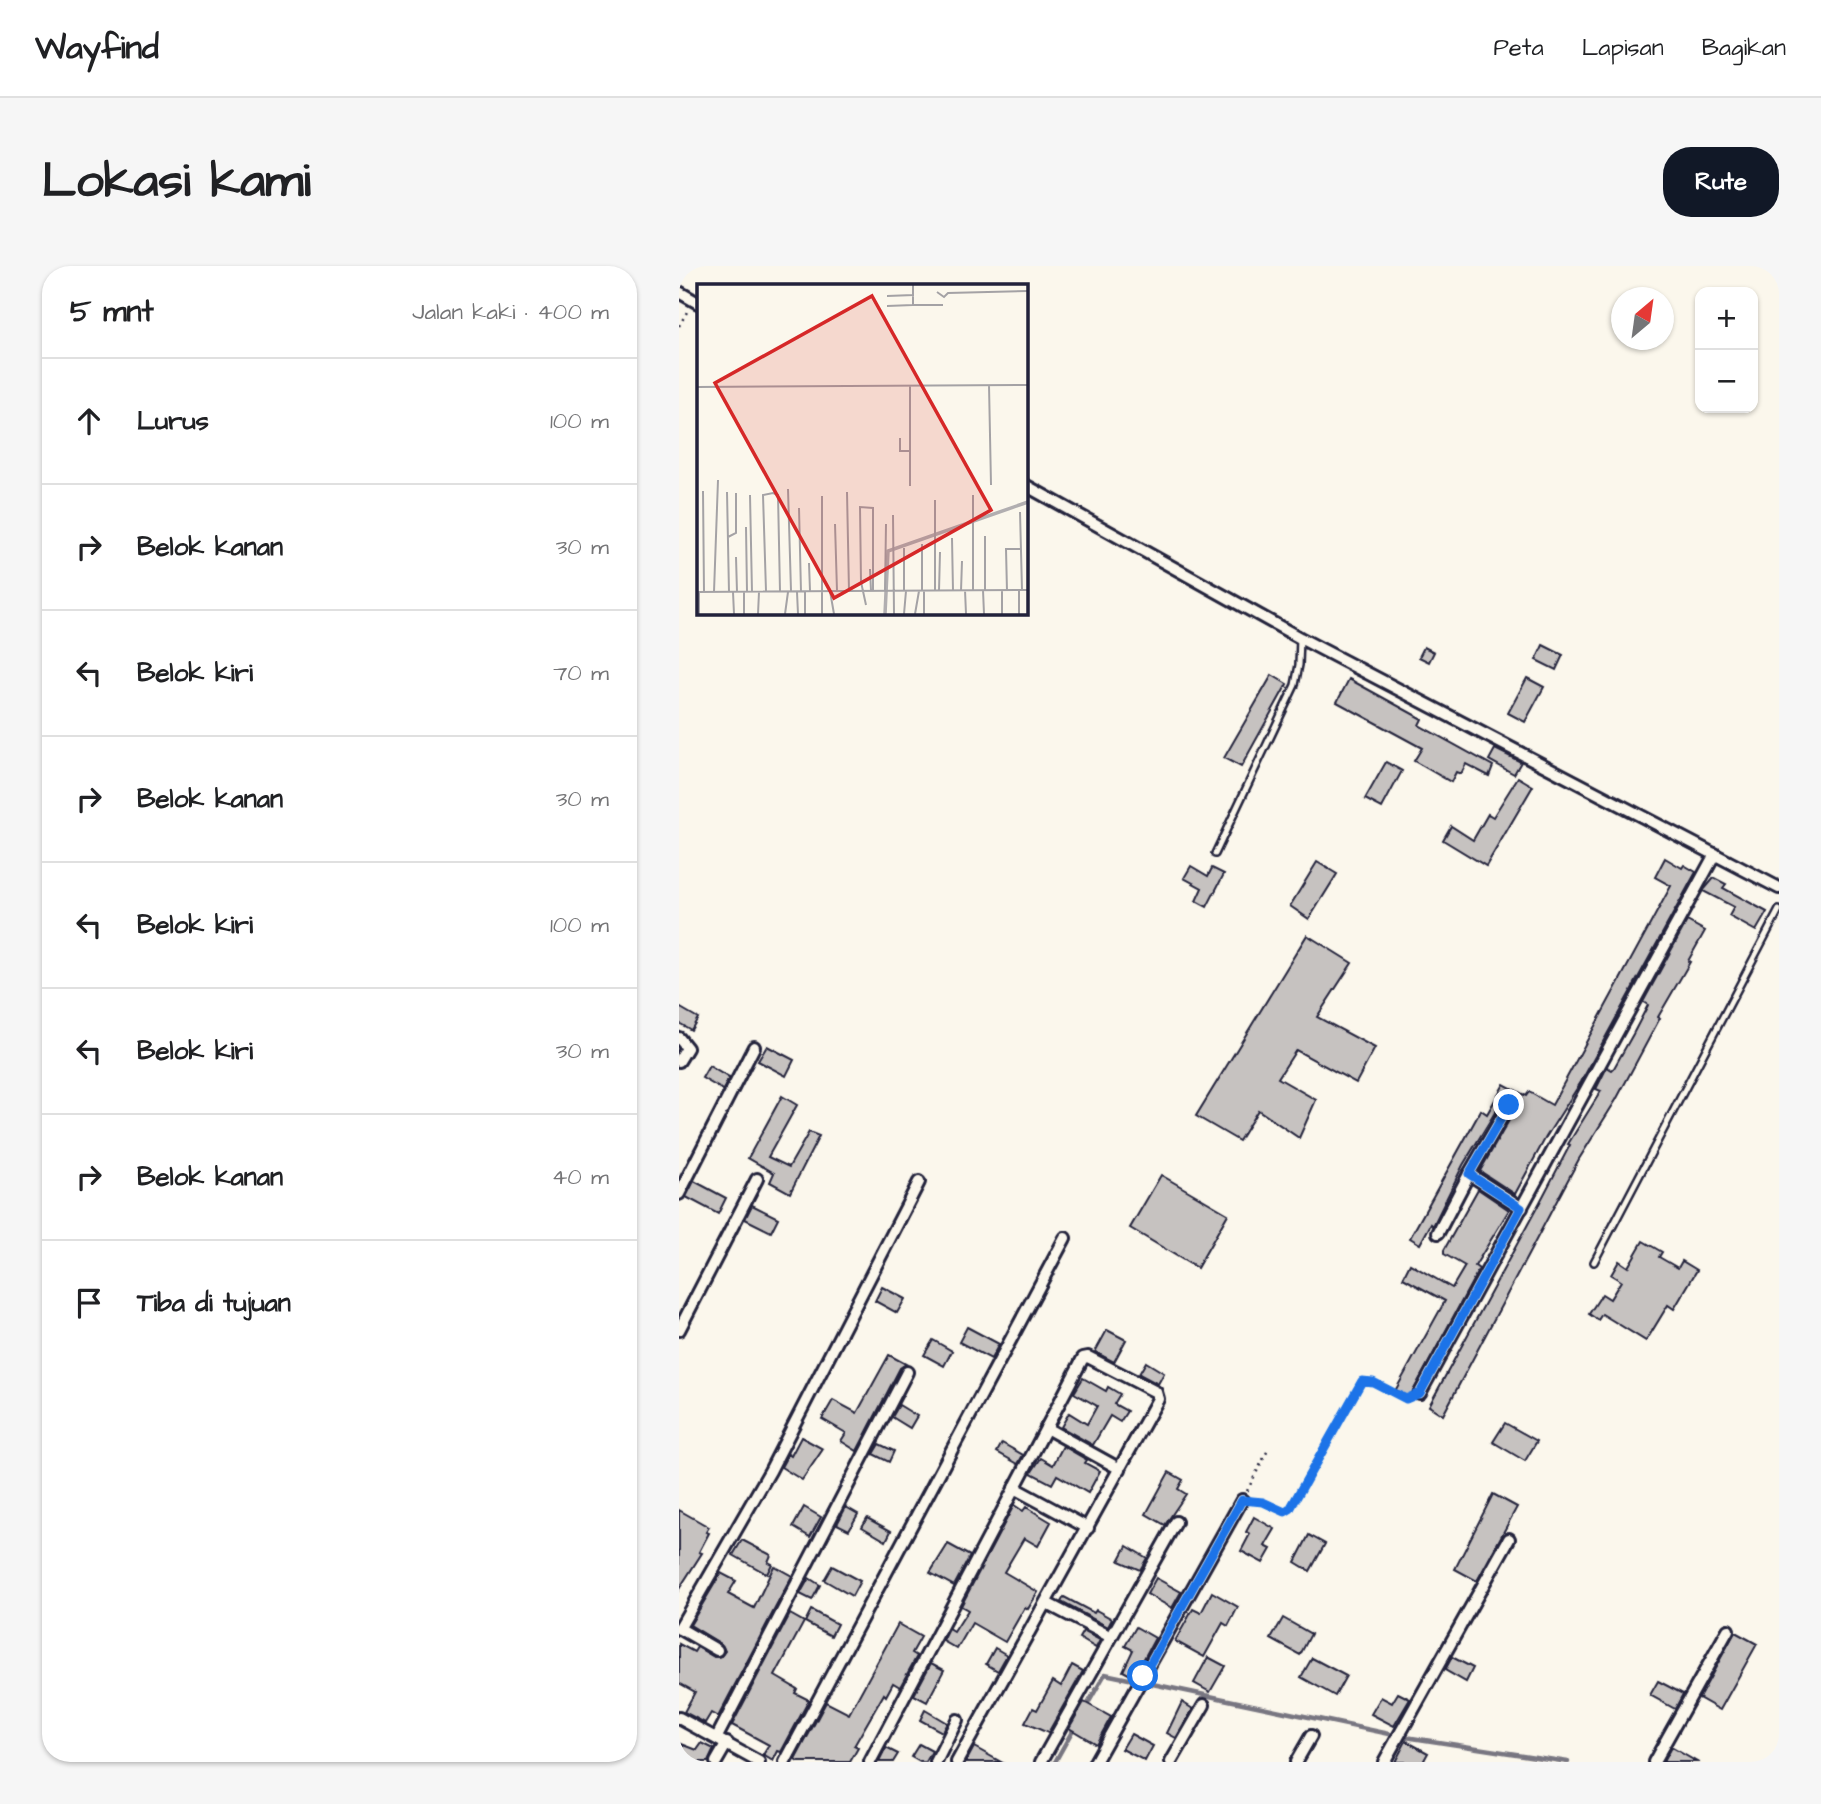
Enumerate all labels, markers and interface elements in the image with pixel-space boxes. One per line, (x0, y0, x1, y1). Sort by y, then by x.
text: Wayfind (35, 25, 159, 71)
text: Peta (1493, 31, 1544, 65)
text: Lapisan (1582, 31, 1664, 65)
text: Bagikan (1702, 31, 1786, 65)
button: Rute (1663, 147, 1779, 217)
text: Lokasi kami (42, 148, 311, 216)
inset map (697, 284, 1027, 614)
north arrow (1611, 287, 1674, 350)
map controls (1695, 287, 1758, 413)
button: + (1695, 287, 1758, 350)
text: 5 mnt (70, 291, 154, 333)
text: Jalan kaki · 400 m (412, 296, 609, 328)
button: − (1695, 350, 1758, 413)
icon: ahead (70, 402, 108, 440)
text: Lurus (137, 403, 209, 439)
text: 100 m (550, 405, 609, 437)
icon: right (70, 528, 108, 566)
text: Belok kanan (137, 529, 283, 565)
text: 30 m (556, 531, 609, 563)
icon: left (70, 654, 108, 692)
text: Belok kiri (137, 655, 253, 691)
text: 70 m (553, 657, 609, 689)
icon: right (70, 780, 108, 818)
text: Belok kanan (137, 781, 283, 817)
text: 30 m (556, 783, 609, 815)
icon: left (70, 906, 108, 944)
text: Belok kiri (137, 907, 253, 943)
text: 100 m (550, 909, 609, 941)
icon: left (70, 1032, 108, 1070)
text: Belok kiri (137, 1033, 253, 1069)
text: 30 m (556, 1035, 609, 1067)
route end (1493, 1089, 1524, 1120)
icon: right (70, 1158, 108, 1196)
text: Belok kanan (137, 1159, 283, 1195)
text: 40 m (552, 1161, 609, 1193)
icon: arrive (70, 1284, 108, 1322)
text: Tiba di tujuan (137, 1285, 291, 1321)
route start (1127, 1660, 1158, 1691)

